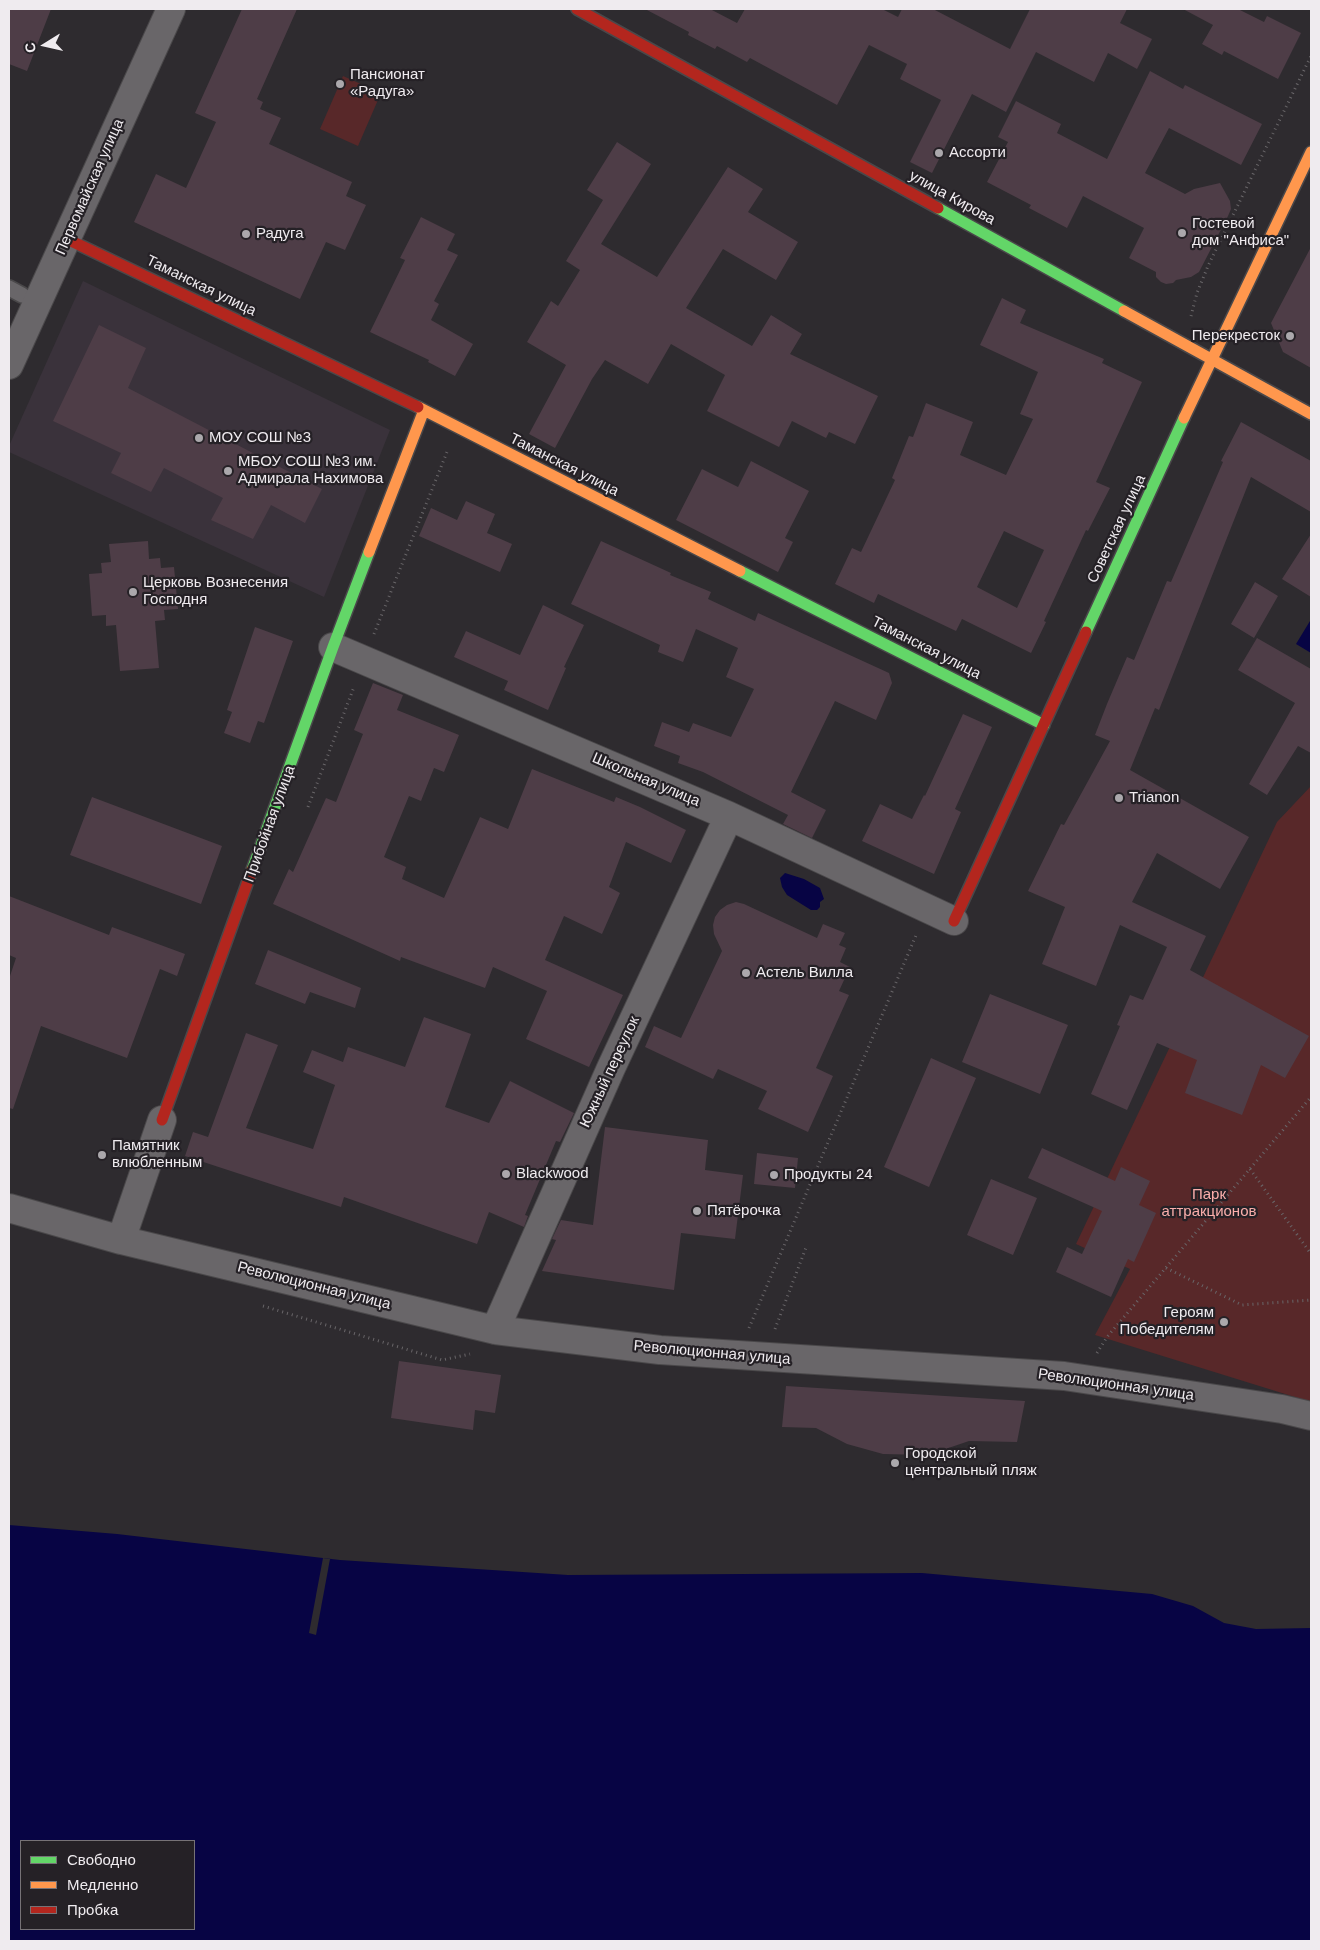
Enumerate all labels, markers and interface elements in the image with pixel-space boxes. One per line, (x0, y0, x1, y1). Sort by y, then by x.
north arrow (20, 20, 70, 70)
text: С (21, 41, 39, 54)
place label: Пансионат «Радуга» (350, 66, 425, 101)
marker: Пансионат «Радуга» (334, 78, 346, 90)
street label: Первомайская улица (52, 116, 128, 258)
place label: Ассорти (949, 144, 1006, 162)
marker: Ассорти (933, 147, 945, 159)
street label: улица Кирова (906, 167, 998, 229)
place label: Гостевой дом "Анфиса" (1192, 215, 1289, 250)
place label: Радуга (256, 225, 304, 243)
marker: Гостевой дом "Анфиса" (1176, 227, 1188, 239)
marker: Радуга (240, 228, 252, 240)
street label: Таманская улица (143, 252, 259, 320)
place label: Перекресток (1192, 327, 1280, 345)
marker: Перекресток (1284, 330, 1296, 342)
place label: МОУ СОШ №3 (209, 429, 311, 447)
street label: Таманская улица (506, 430, 622, 500)
marker: МОУ СОШ №3 (193, 432, 205, 444)
place label: МБОУ СОШ №3 им. Адмирала Нахимова (238, 453, 383, 488)
marker: МБОУ СОШ №3 им. Адмирала Нахимова (222, 465, 234, 477)
street label: Советская улица (1084, 472, 1150, 586)
place label: Церковь Вознесения Господня (143, 574, 288, 609)
marker: Церковь Вознесения Господня (127, 586, 139, 598)
street label: Таманская улица (868, 613, 984, 683)
street label: Школьная улица (589, 749, 703, 811)
street label: Прибойная улица (241, 763, 299, 885)
place label: Trianon (1129, 789, 1179, 807)
marker: Trianon (1113, 792, 1125, 804)
place label: Астель Вилла (756, 964, 853, 982)
marker: Астель Вилла (740, 967, 752, 979)
street label: Южный переулок (576, 1013, 644, 1131)
place label: Памятник влюбленным (112, 1137, 202, 1172)
marker: Памятник влюбленным (96, 1149, 108, 1161)
place label: Blackwood (516, 1165, 589, 1183)
place label: Продукты 24 (784, 1166, 873, 1184)
marker: Blackwood (500, 1168, 512, 1180)
marker: Продукты 24 (768, 1169, 780, 1181)
park label: Парк аттракционов (1162, 1186, 1256, 1221)
place label: Пятёрочка (707, 1202, 781, 1220)
marker: Пятёрочка (691, 1205, 703, 1217)
street label: Революционная улица (236, 1258, 392, 1314)
place label: Героям Победителям (1120, 1304, 1214, 1339)
marker: Героям Победителям (1218, 1316, 1230, 1328)
street label: Революционная улица (633, 1337, 791, 1369)
street label: Революционная улица (1037, 1365, 1195, 1405)
place label: Городской центральный пляж (905, 1445, 1037, 1480)
marker: Городской центральный пляж (889, 1457, 901, 1469)
legend (20, 1840, 195, 1930)
text: Свободно (67, 1851, 136, 1868)
text: Медленно (67, 1876, 138, 1893)
text: Пробка (67, 1901, 118, 1918)

